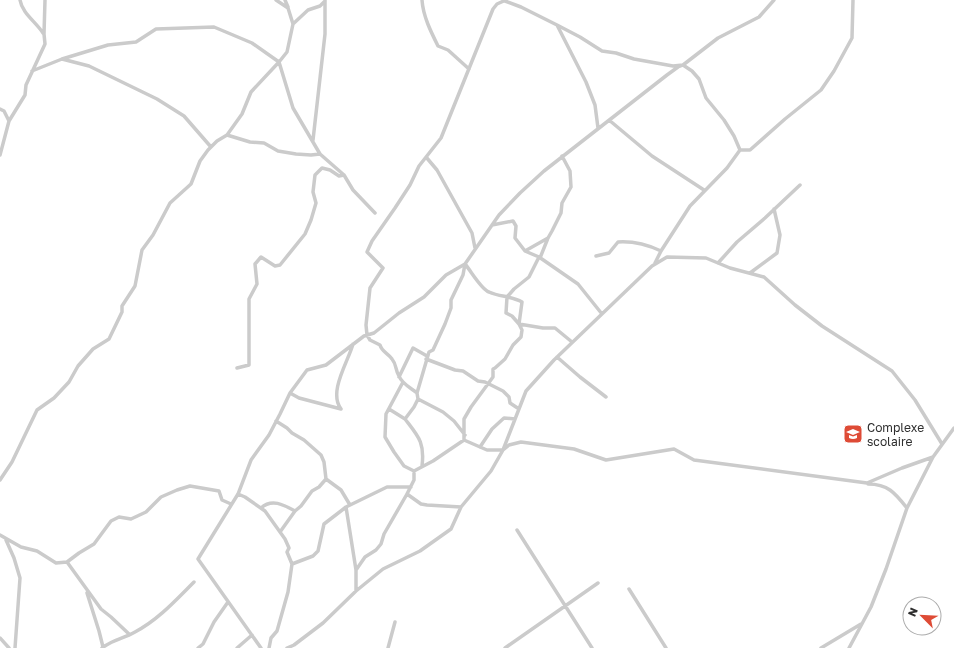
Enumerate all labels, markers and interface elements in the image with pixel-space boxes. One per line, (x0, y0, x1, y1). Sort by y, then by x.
place label: Complexe scolaire (867, 420, 924, 449)
school or university icon: Complexe scolaire (842, 423, 864, 445)
north arrow (902, 596, 942, 636)
text: N (905, 605, 920, 618)

